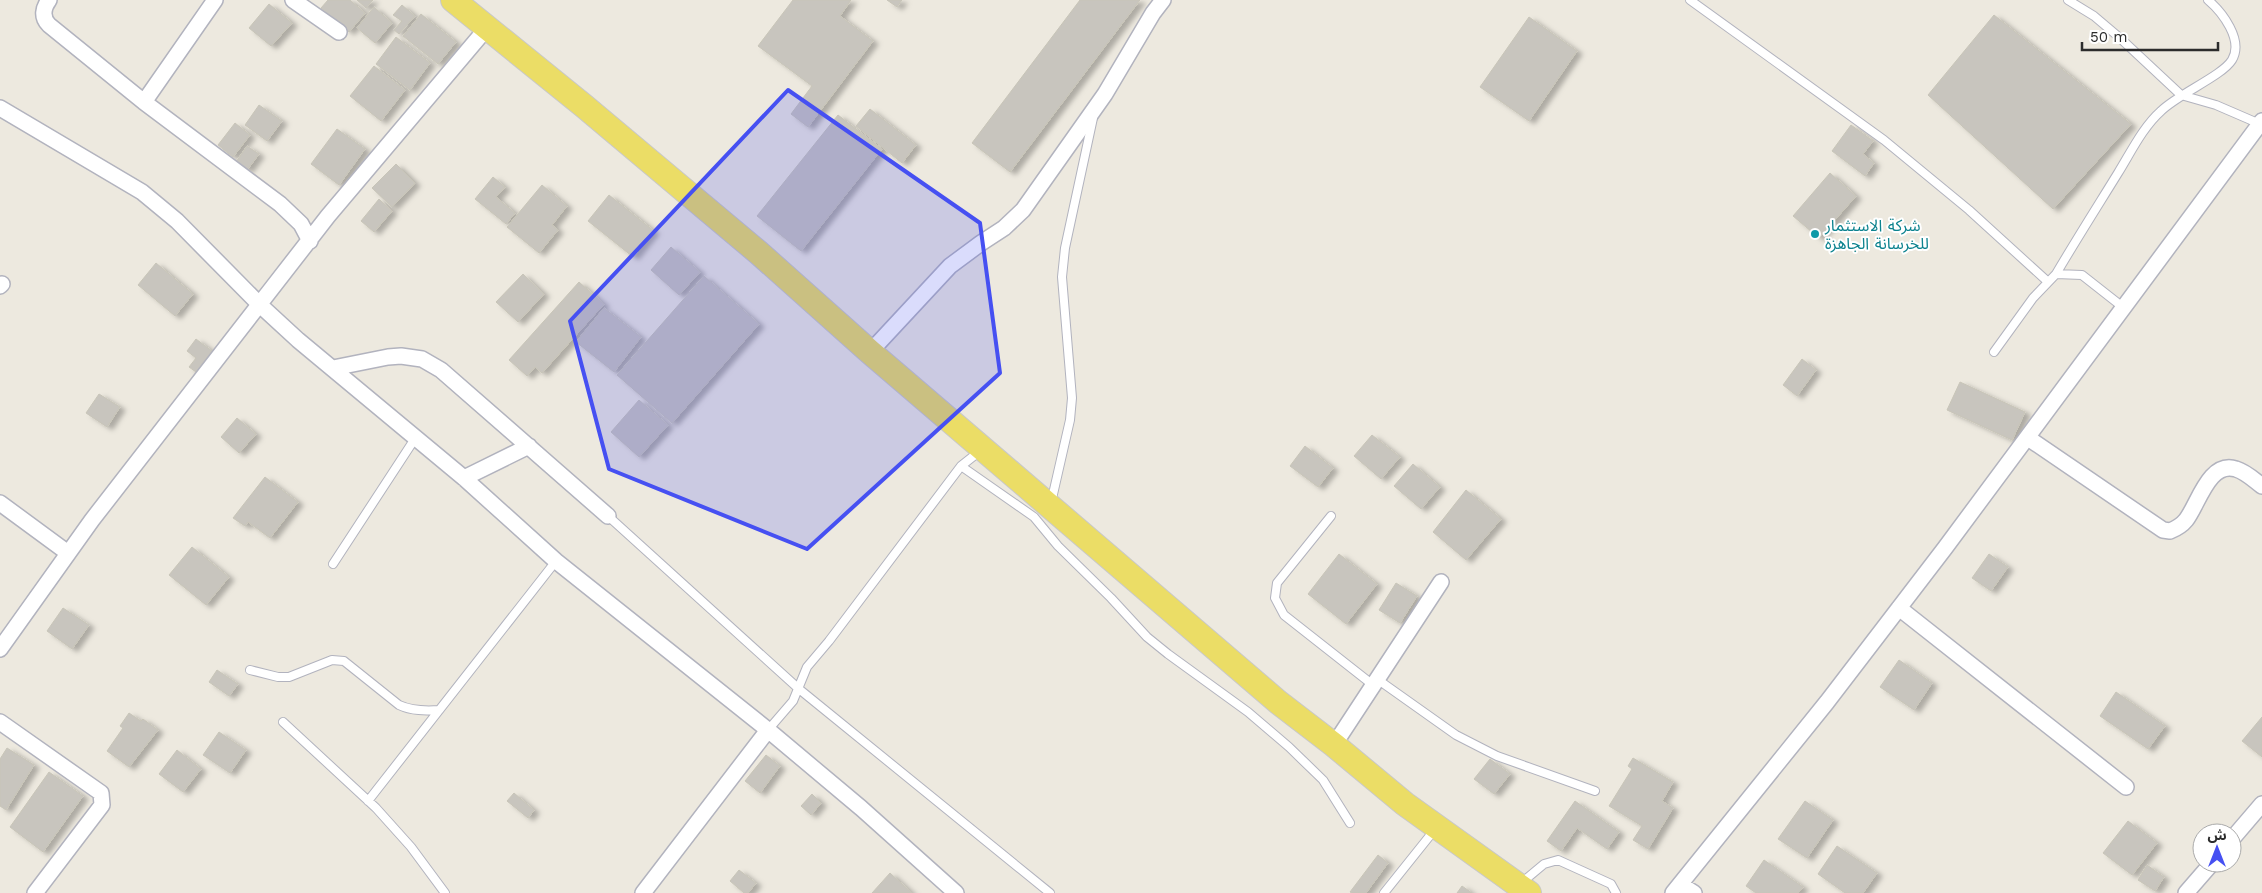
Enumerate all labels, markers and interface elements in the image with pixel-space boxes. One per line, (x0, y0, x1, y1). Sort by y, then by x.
scale bar (2082, 20, 2218, 52)
text: 50 m (2090, 28, 2127, 46)
place label: شركة الاستثمار للخرسانة الجاهزة (1824, 216, 1929, 253)
marker: شركة الاستثمار للخرسانة الجاهزة (1809, 228, 1821, 240)
north arrow (2192, 823, 2242, 873)
text: ش (2207, 827, 2227, 843)

